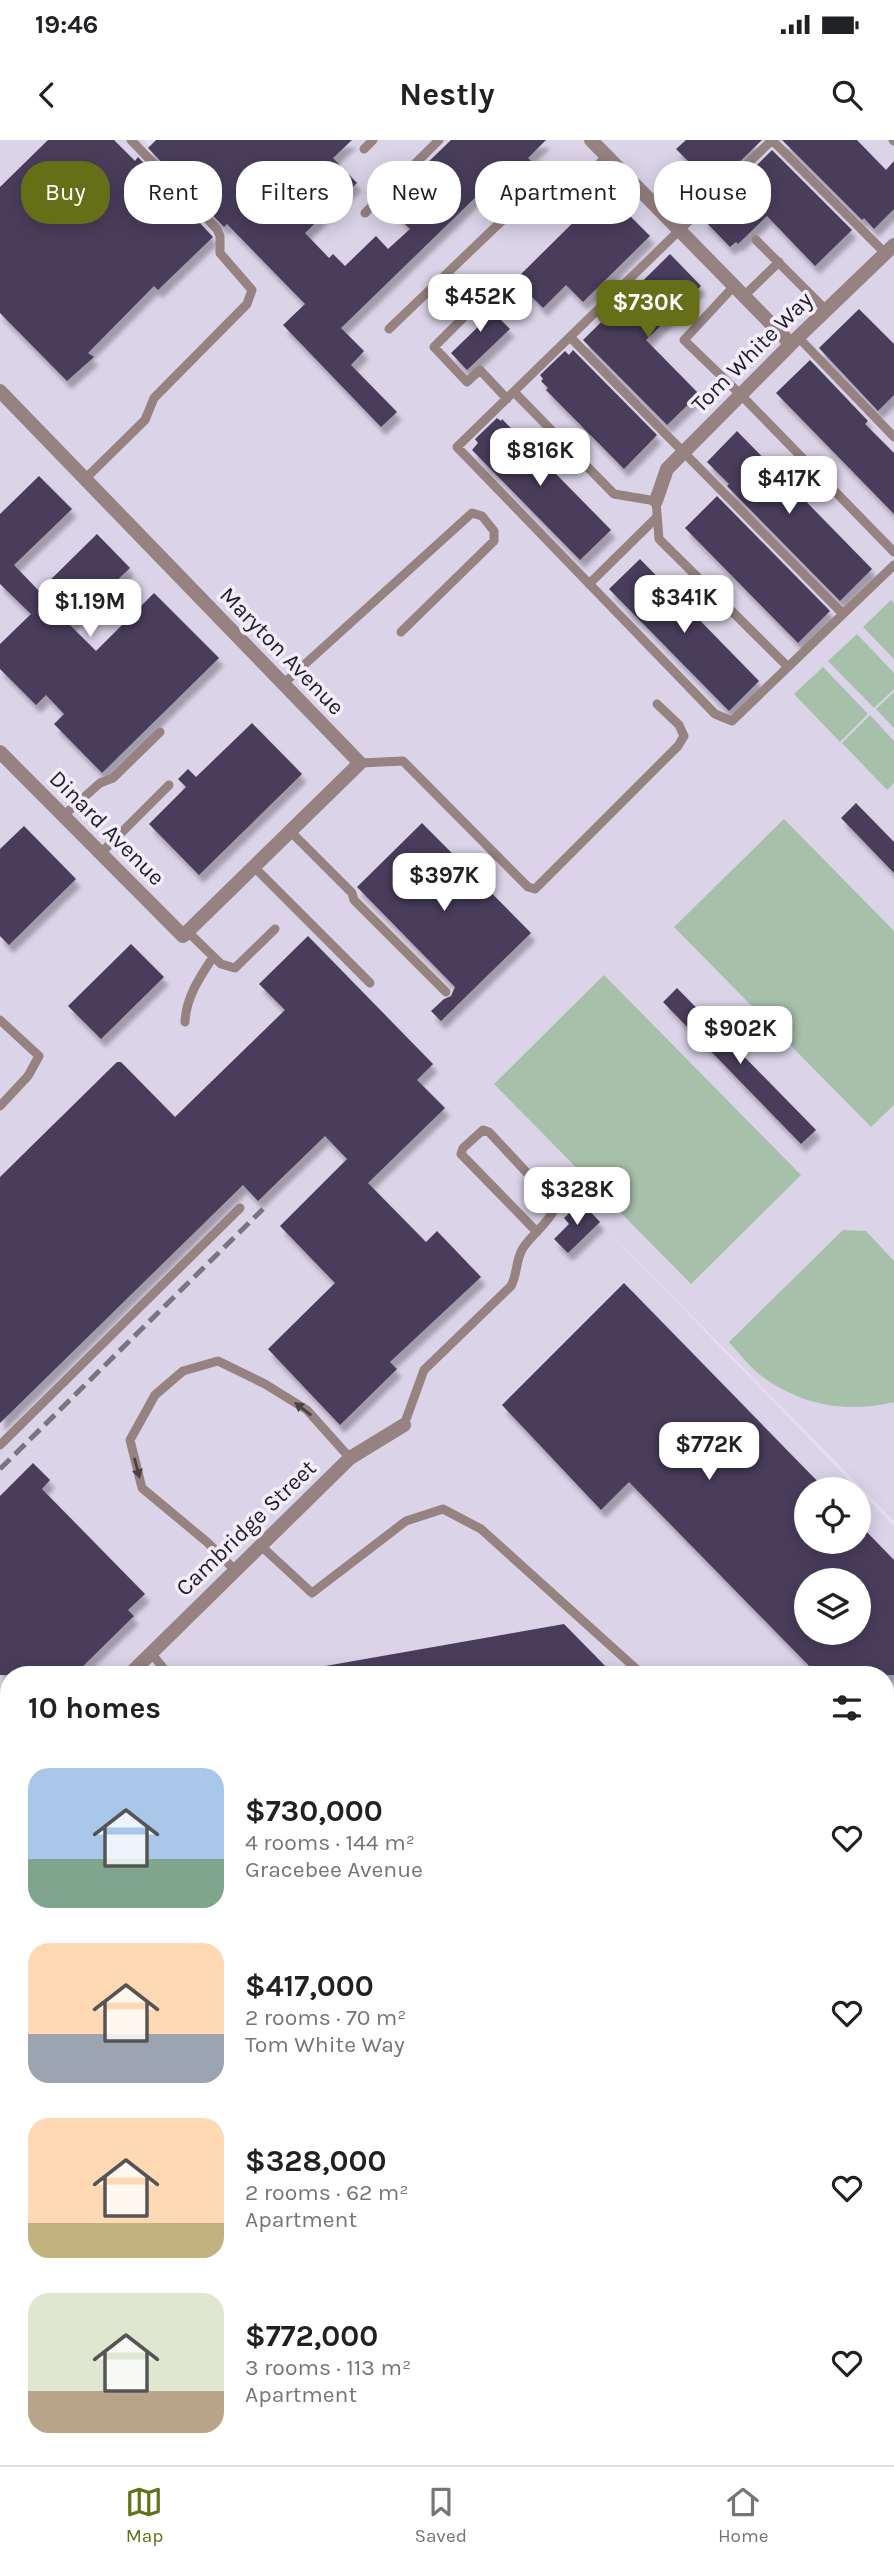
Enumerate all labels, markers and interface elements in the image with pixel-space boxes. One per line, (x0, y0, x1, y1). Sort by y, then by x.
text: 19:46 (35, 9, 98, 40)
icon: back (28, 76, 66, 114)
text: Nestly (399, 76, 495, 113)
icon: search (828, 76, 866, 114)
chip: Buy (21, 161, 110, 224)
chip: Rent (124, 161, 222, 224)
chip: Filters (236, 161, 353, 224)
chip: New (367, 161, 461, 224)
chip: Apartment (475, 161, 640, 224)
chip: House (654, 161, 771, 224)
pin: $452K (431, 274, 529, 334)
pin: $730K (599, 280, 697, 340)
text: $452K (444, 283, 516, 310)
street label: Tom White Way (686, 286, 818, 418)
text: $730K (612, 289, 684, 316)
pin: $816K (491, 428, 589, 488)
text: $816K (506, 437, 574, 464)
pin: $417K (740, 456, 838, 516)
text: $417K (757, 465, 821, 492)
pin: $341K (635, 575, 733, 635)
pin: $1.19M (33, 580, 147, 639)
street label: Maryton Avenue (214, 581, 350, 721)
text: $341K (650, 584, 718, 611)
text: $1.19M (54, 588, 126, 615)
street label: Dinard Avenue (44, 765, 170, 891)
pin: $397K (395, 854, 493, 913)
text: $397K (409, 862, 479, 889)
pin: $902K (691, 1006, 789, 1066)
text: $902K (703, 1015, 777, 1042)
pin: $328K (528, 1168, 626, 1227)
text: $328K (540, 1176, 614, 1203)
one-way arrow (294, 1402, 312, 1416)
pin: $772K (660, 1422, 758, 1482)
text: $772K (675, 1431, 743, 1458)
street label: Cambridge Street (170, 1454, 322, 1602)
one-way arrow (132, 1458, 143, 1480)
map controls (794, 1477, 871, 1645)
button: locate (794, 1477, 871, 1554)
button: layers (794, 1568, 871, 1645)
icon: filters (828, 1689, 866, 1727)
text: 10 homes (28, 1690, 161, 1726)
text: $730,000 (245, 1793, 383, 1829)
icon: home (84, 1796, 168, 1880)
icon: heart (828, 1819, 866, 1857)
text: 4 rooms · 144 m² (245, 1829, 415, 1856)
text: Gracebee Avenue (245, 1856, 423, 1883)
text: $417,000 (245, 1968, 374, 2004)
icon: home (84, 1971, 168, 2055)
icon: heart (828, 1994, 866, 2032)
text: 2 rooms · 70 m² (245, 2004, 407, 2031)
text: Tom White Way (245, 2031, 405, 2058)
text: $328,000 (245, 2143, 386, 2179)
icon: home (84, 2146, 168, 2230)
icon: heart (828, 2169, 866, 2207)
text: 2 rooms · 62 m² (245, 2179, 409, 2206)
text: Apartment (245, 2206, 357, 2233)
text: $772,000 (245, 2318, 378, 2354)
icon: home (84, 2321, 168, 2405)
icon: heart (828, 2344, 866, 2382)
text: 3 rooms · 113 m² (245, 2354, 411, 2381)
text: Apartment (245, 2381, 357, 2408)
tab: Map (125, 2483, 163, 2547)
tab: Saved (414, 2483, 467, 2547)
tab: Home (718, 2483, 769, 2547)

